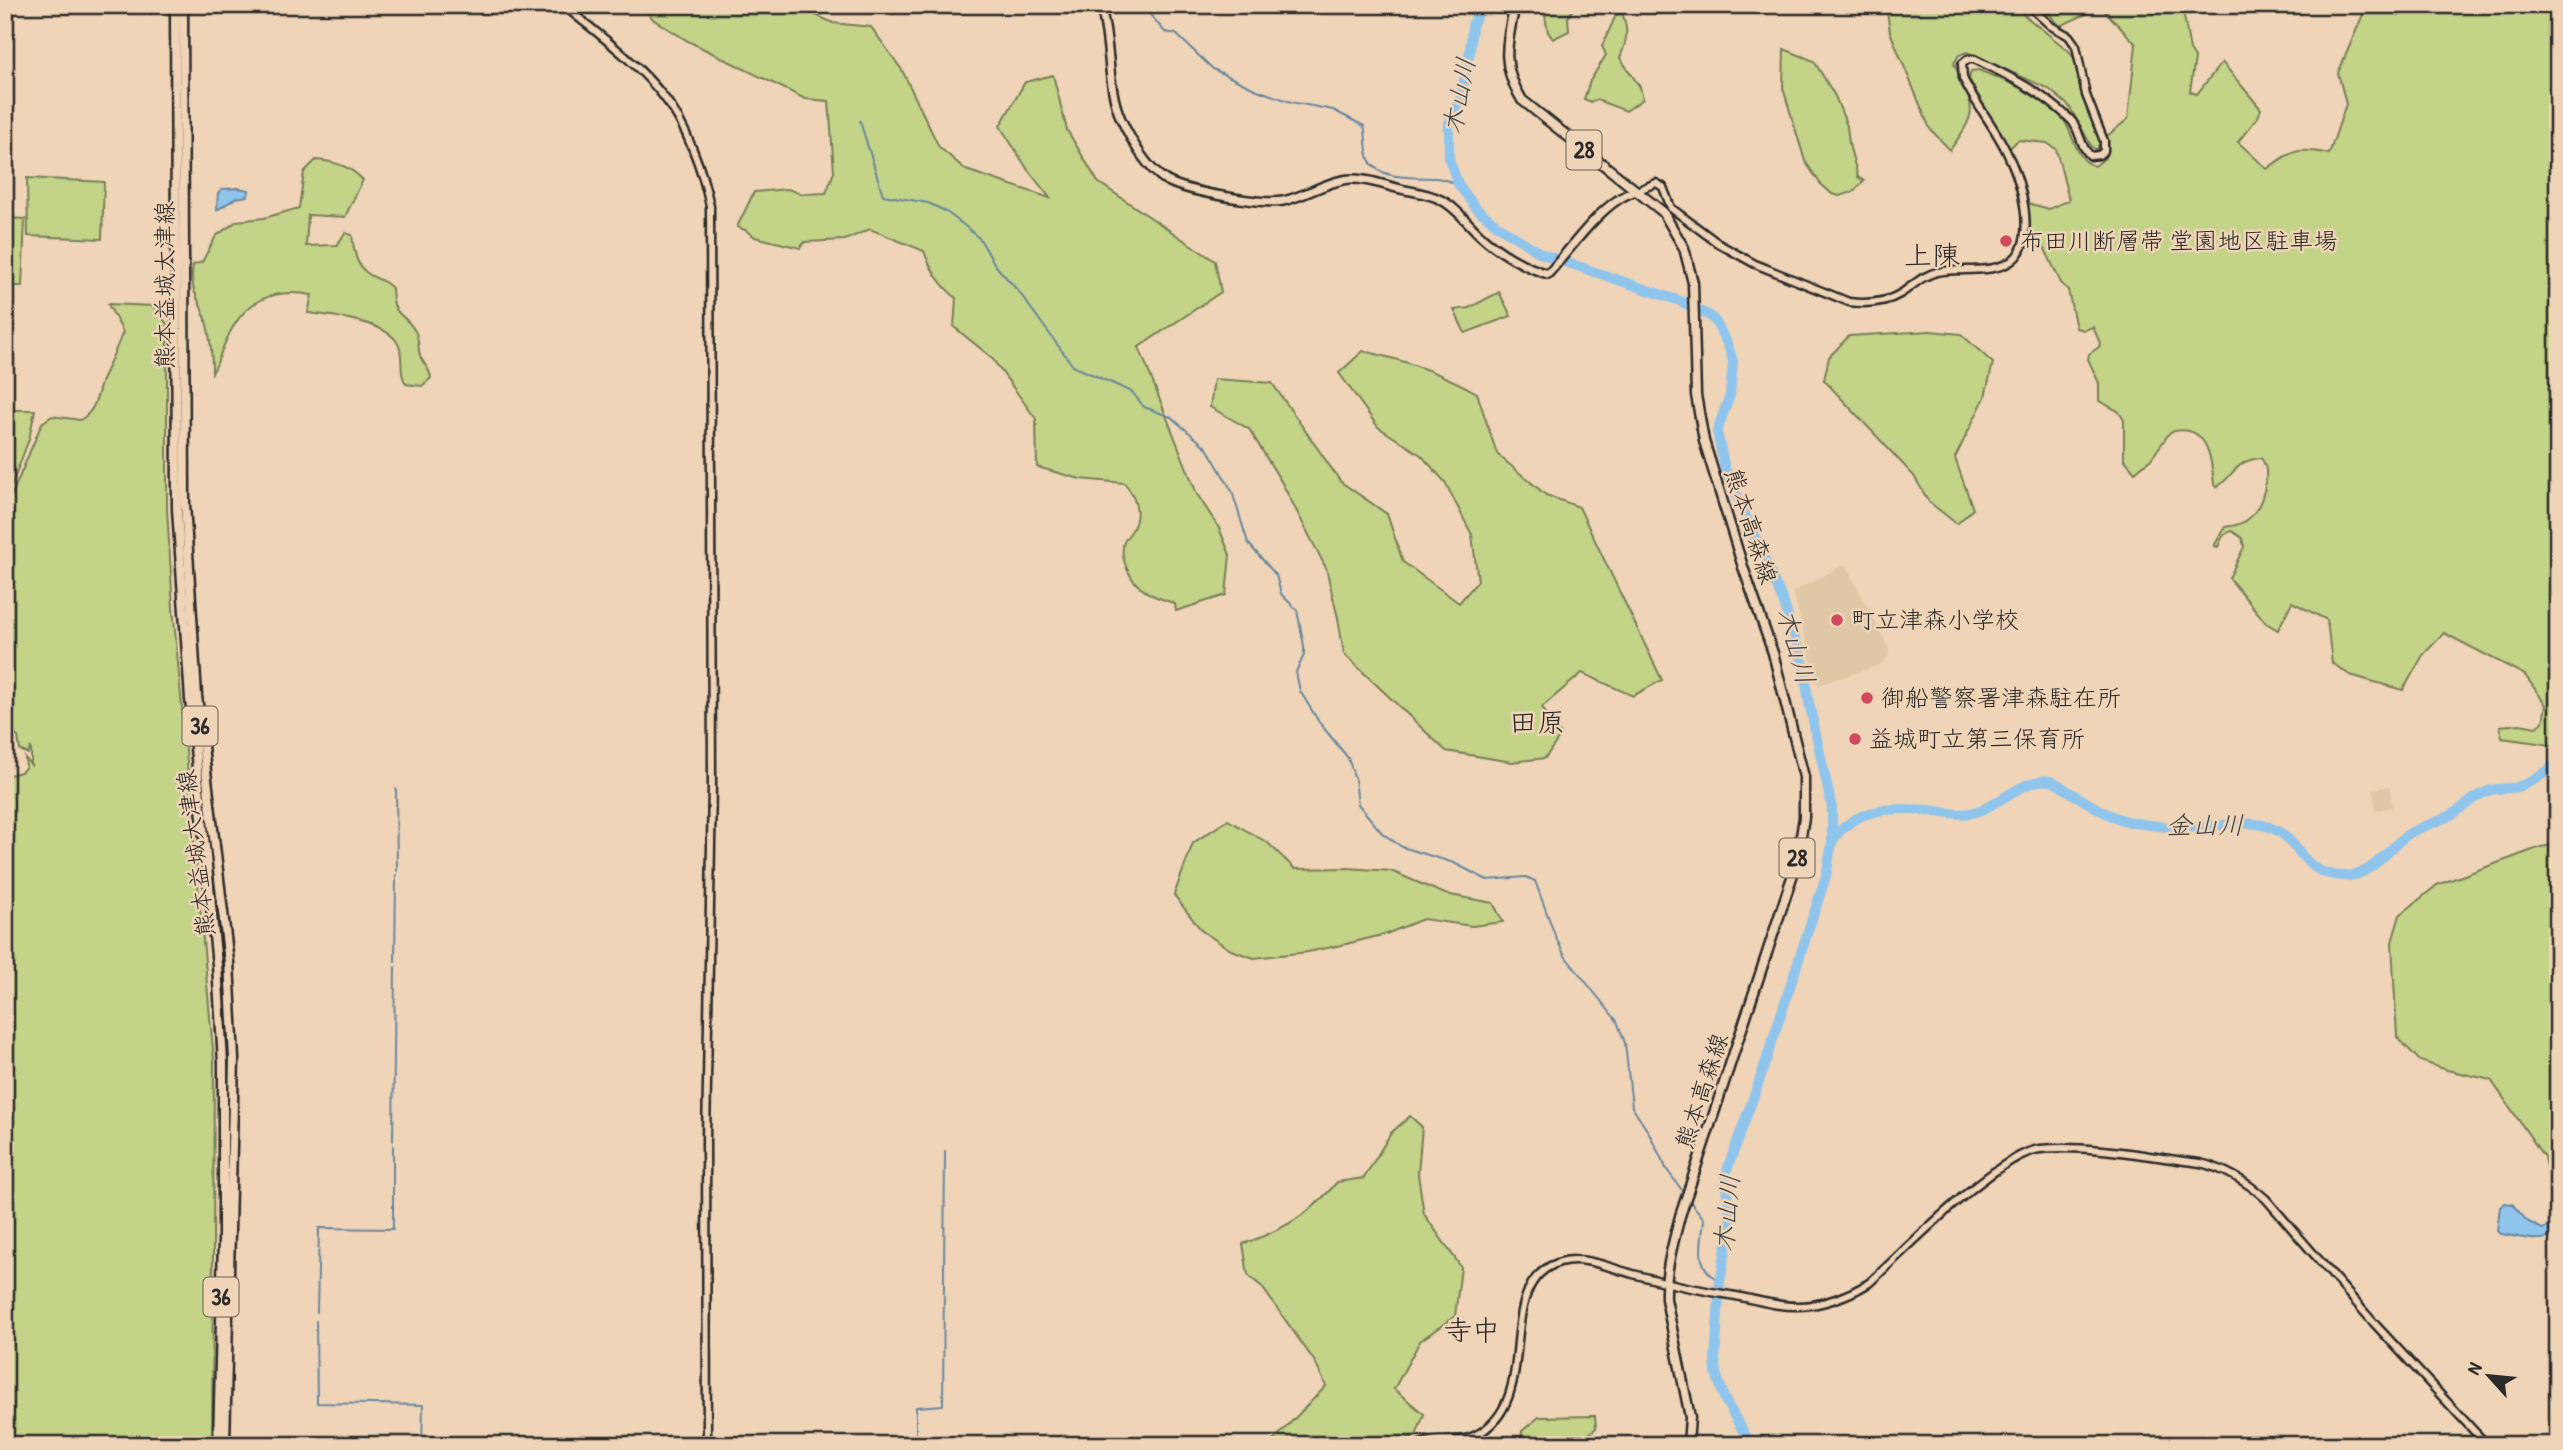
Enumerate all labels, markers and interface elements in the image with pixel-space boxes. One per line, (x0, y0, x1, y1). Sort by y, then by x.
water label: 木山川 (1434, 54, 1483, 138)
road number: 28 (1566, 130, 1602, 169)
street label: 熊本益城大津線 (148, 201, 180, 369)
place label: 布田川断層帯 堂園地区駐車場 (2020, 224, 2338, 256)
marker: 布田川断層帯 堂園地区駐車場 (1998, 233, 2014, 249)
district label: 上陳 (1904, 236, 1960, 274)
street label: 熊本高森線 (1718, 464, 1786, 588)
place label: 町立津森小学校 (1851, 603, 2019, 635)
water label: 木山川 (1769, 604, 1824, 688)
marker: 町立津森小学校 (1829, 612, 1845, 628)
place label: 御船警察署津森駐在所 (1881, 681, 2121, 713)
marker: 御船警察署津森駐在所 (1859, 690, 1875, 706)
district label: 田原 (1509, 703, 1565, 741)
road number: 36 (182, 706, 218, 746)
place label: 益城町立第三保育所 (1869, 722, 2085, 754)
marker: 益城町立第三保育所 (1847, 731, 1863, 747)
street label: 熊本益城大津線 (169, 768, 221, 938)
water label: 金山川 (2166, 807, 2244, 842)
road number: 28 (1780, 838, 1814, 878)
street label: 熊本高森線 (1667, 1029, 1735, 1153)
water label: 木山川 (1706, 1173, 1747, 1253)
road number: 36 (204, 1278, 238, 1316)
district label: 寺中 (1444, 1311, 1500, 1349)
north arrow (2454, 1342, 2524, 1412)
text: N (2460, 1358, 2488, 1379)

